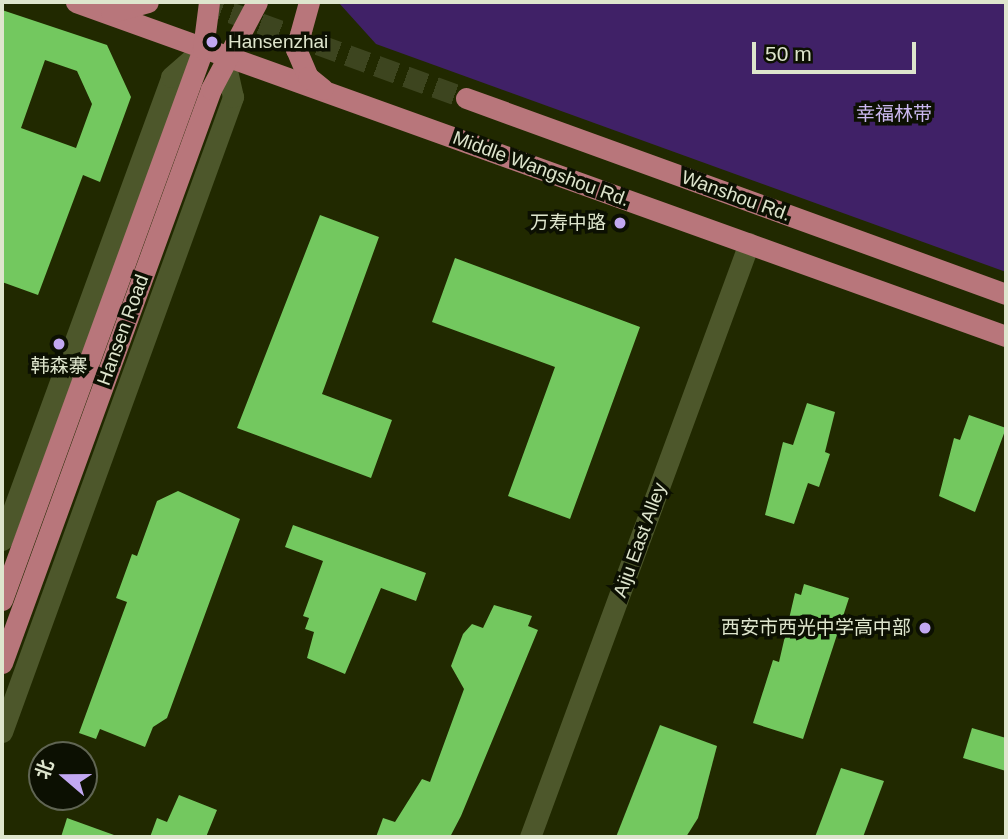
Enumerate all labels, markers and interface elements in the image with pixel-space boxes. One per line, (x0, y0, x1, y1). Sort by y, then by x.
scale bar (756, 28, 920, 72)
place label: Hansenzhai (228, 31, 328, 53)
marker: Hansenzhai (202, 32, 222, 52)
text: 50 m (765, 42, 812, 65)
park label: 幸福林带 (856, 103, 932, 125)
street label: Middle Wangshou Rd. (450, 126, 632, 212)
street label: Wanshou Rd. (678, 166, 794, 226)
place label: 万寿中路 (530, 212, 606, 234)
marker: 万寿中路 (612, 215, 628, 231)
street label: Hansen Road (92, 272, 154, 388)
marker: 韩森寨 (51, 336, 67, 352)
place label: 韩森寨 (31, 355, 87, 377)
street label: Aiju East Alley (609, 479, 671, 601)
place label: 西安市西光中学高中部 (721, 617, 911, 639)
marker: 西安市西光中学高中部 (917, 620, 933, 636)
north arrow (28, 741, 98, 811)
text: 北 (32, 757, 58, 782)

